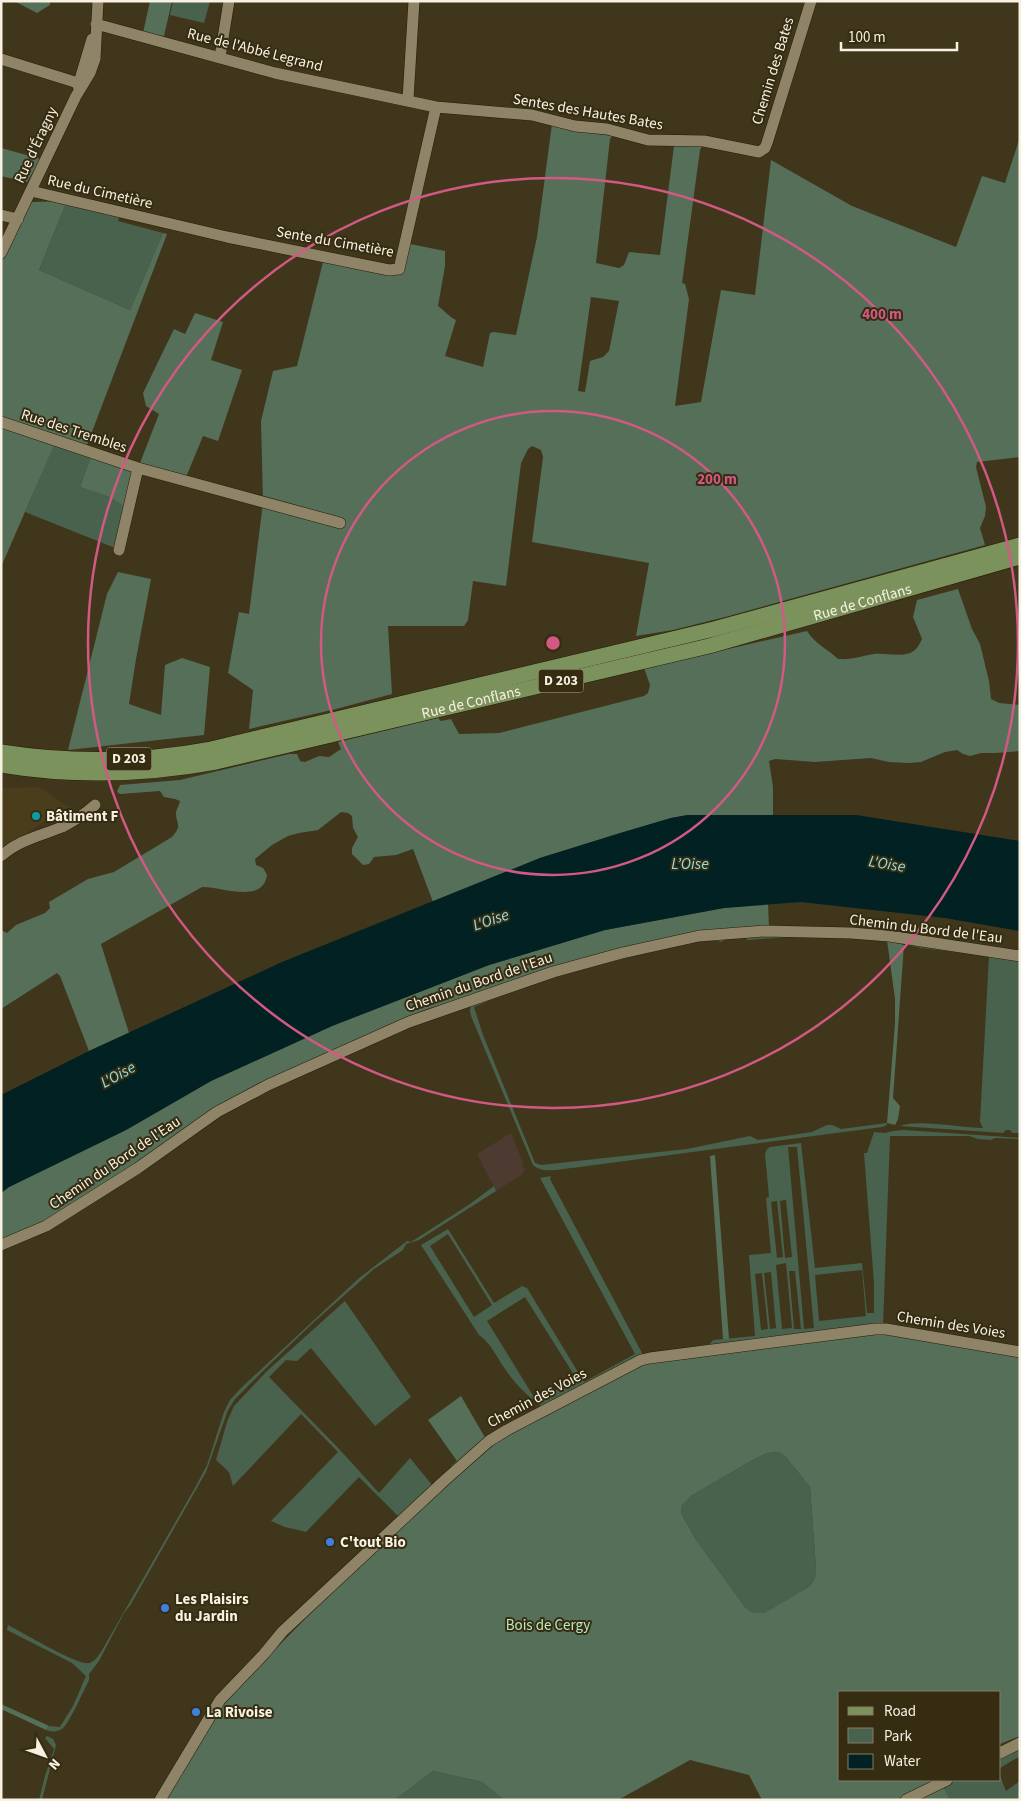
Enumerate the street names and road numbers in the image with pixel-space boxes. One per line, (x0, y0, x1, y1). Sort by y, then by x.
street label: Chemin des Bates (747, 15, 799, 127)
street label: Rue de l'Abbé Legrand (185, 23, 325, 77)
street label: Sentes des Hautes Bates (511, 88, 665, 136)
street label: Rue d'Éragny (9, 103, 63, 187)
street label: Rue du Cimetière (45, 170, 155, 214)
street label: Sente du Cimetière (275, 221, 395, 263)
street label: Rue des Trembles (18, 404, 130, 458)
street label: Rue de Conflans (811, 578, 914, 626)
road number: D 203 (538, 669, 584, 692)
street label: Rue de Conflans (419, 680, 523, 724)
road number: D 203 (106, 748, 152, 771)
street label: Chemin du Bord de l'Eau (848, 909, 1004, 949)
street label: Chemin du Bord de l'Eau (403, 947, 555, 1017)
street label: Chemin du Bord de l'Eau (45, 1111, 185, 1215)
street label: Chemin des Voies (895, 1306, 1007, 1344)
street label: Chemin des Voies (484, 1363, 590, 1433)

